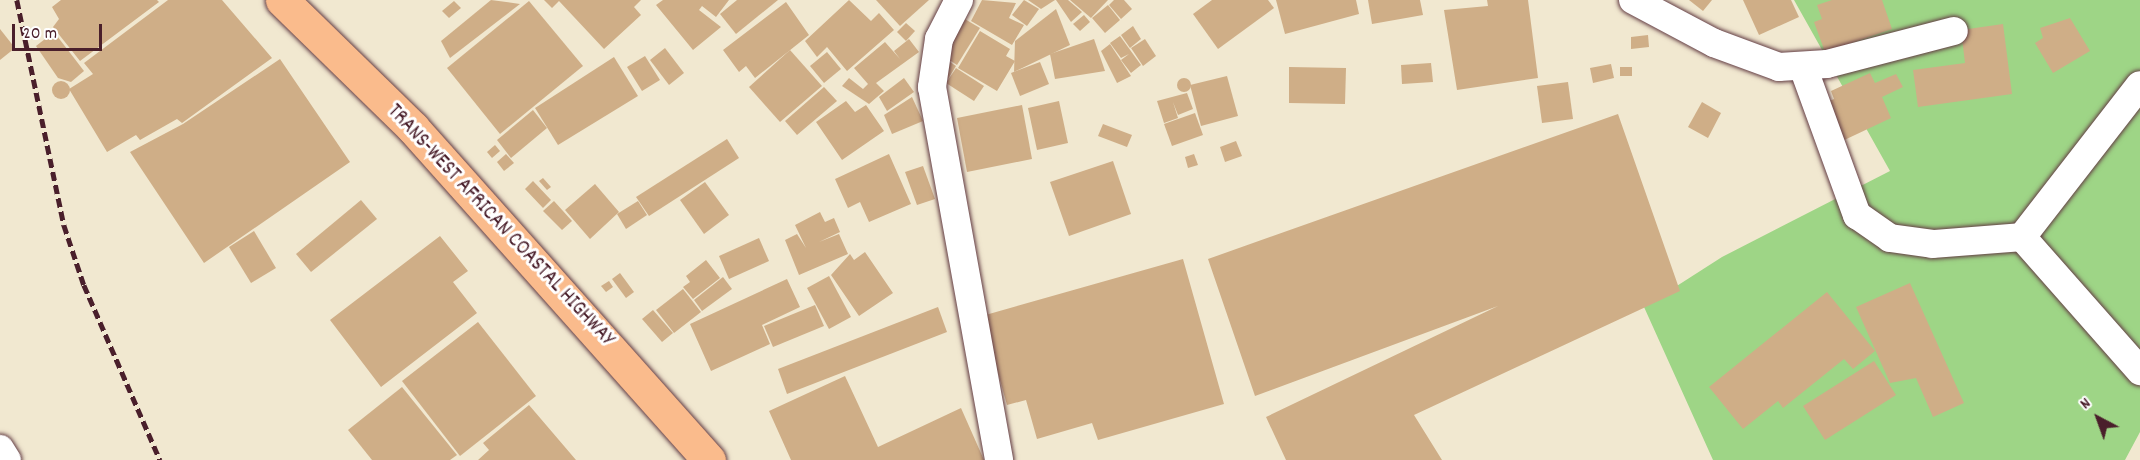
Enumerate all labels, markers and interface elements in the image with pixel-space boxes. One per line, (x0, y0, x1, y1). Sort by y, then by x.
scale bar (15, 12, 105, 50)
text: 20 m (23, 22, 57, 47)
street label: TRANS-WEST AFRICAN COASTAL HIGHWAY (381, 100, 619, 352)
north arrow (2068, 388, 2128, 448)
text: N (2075, 393, 2096, 415)

